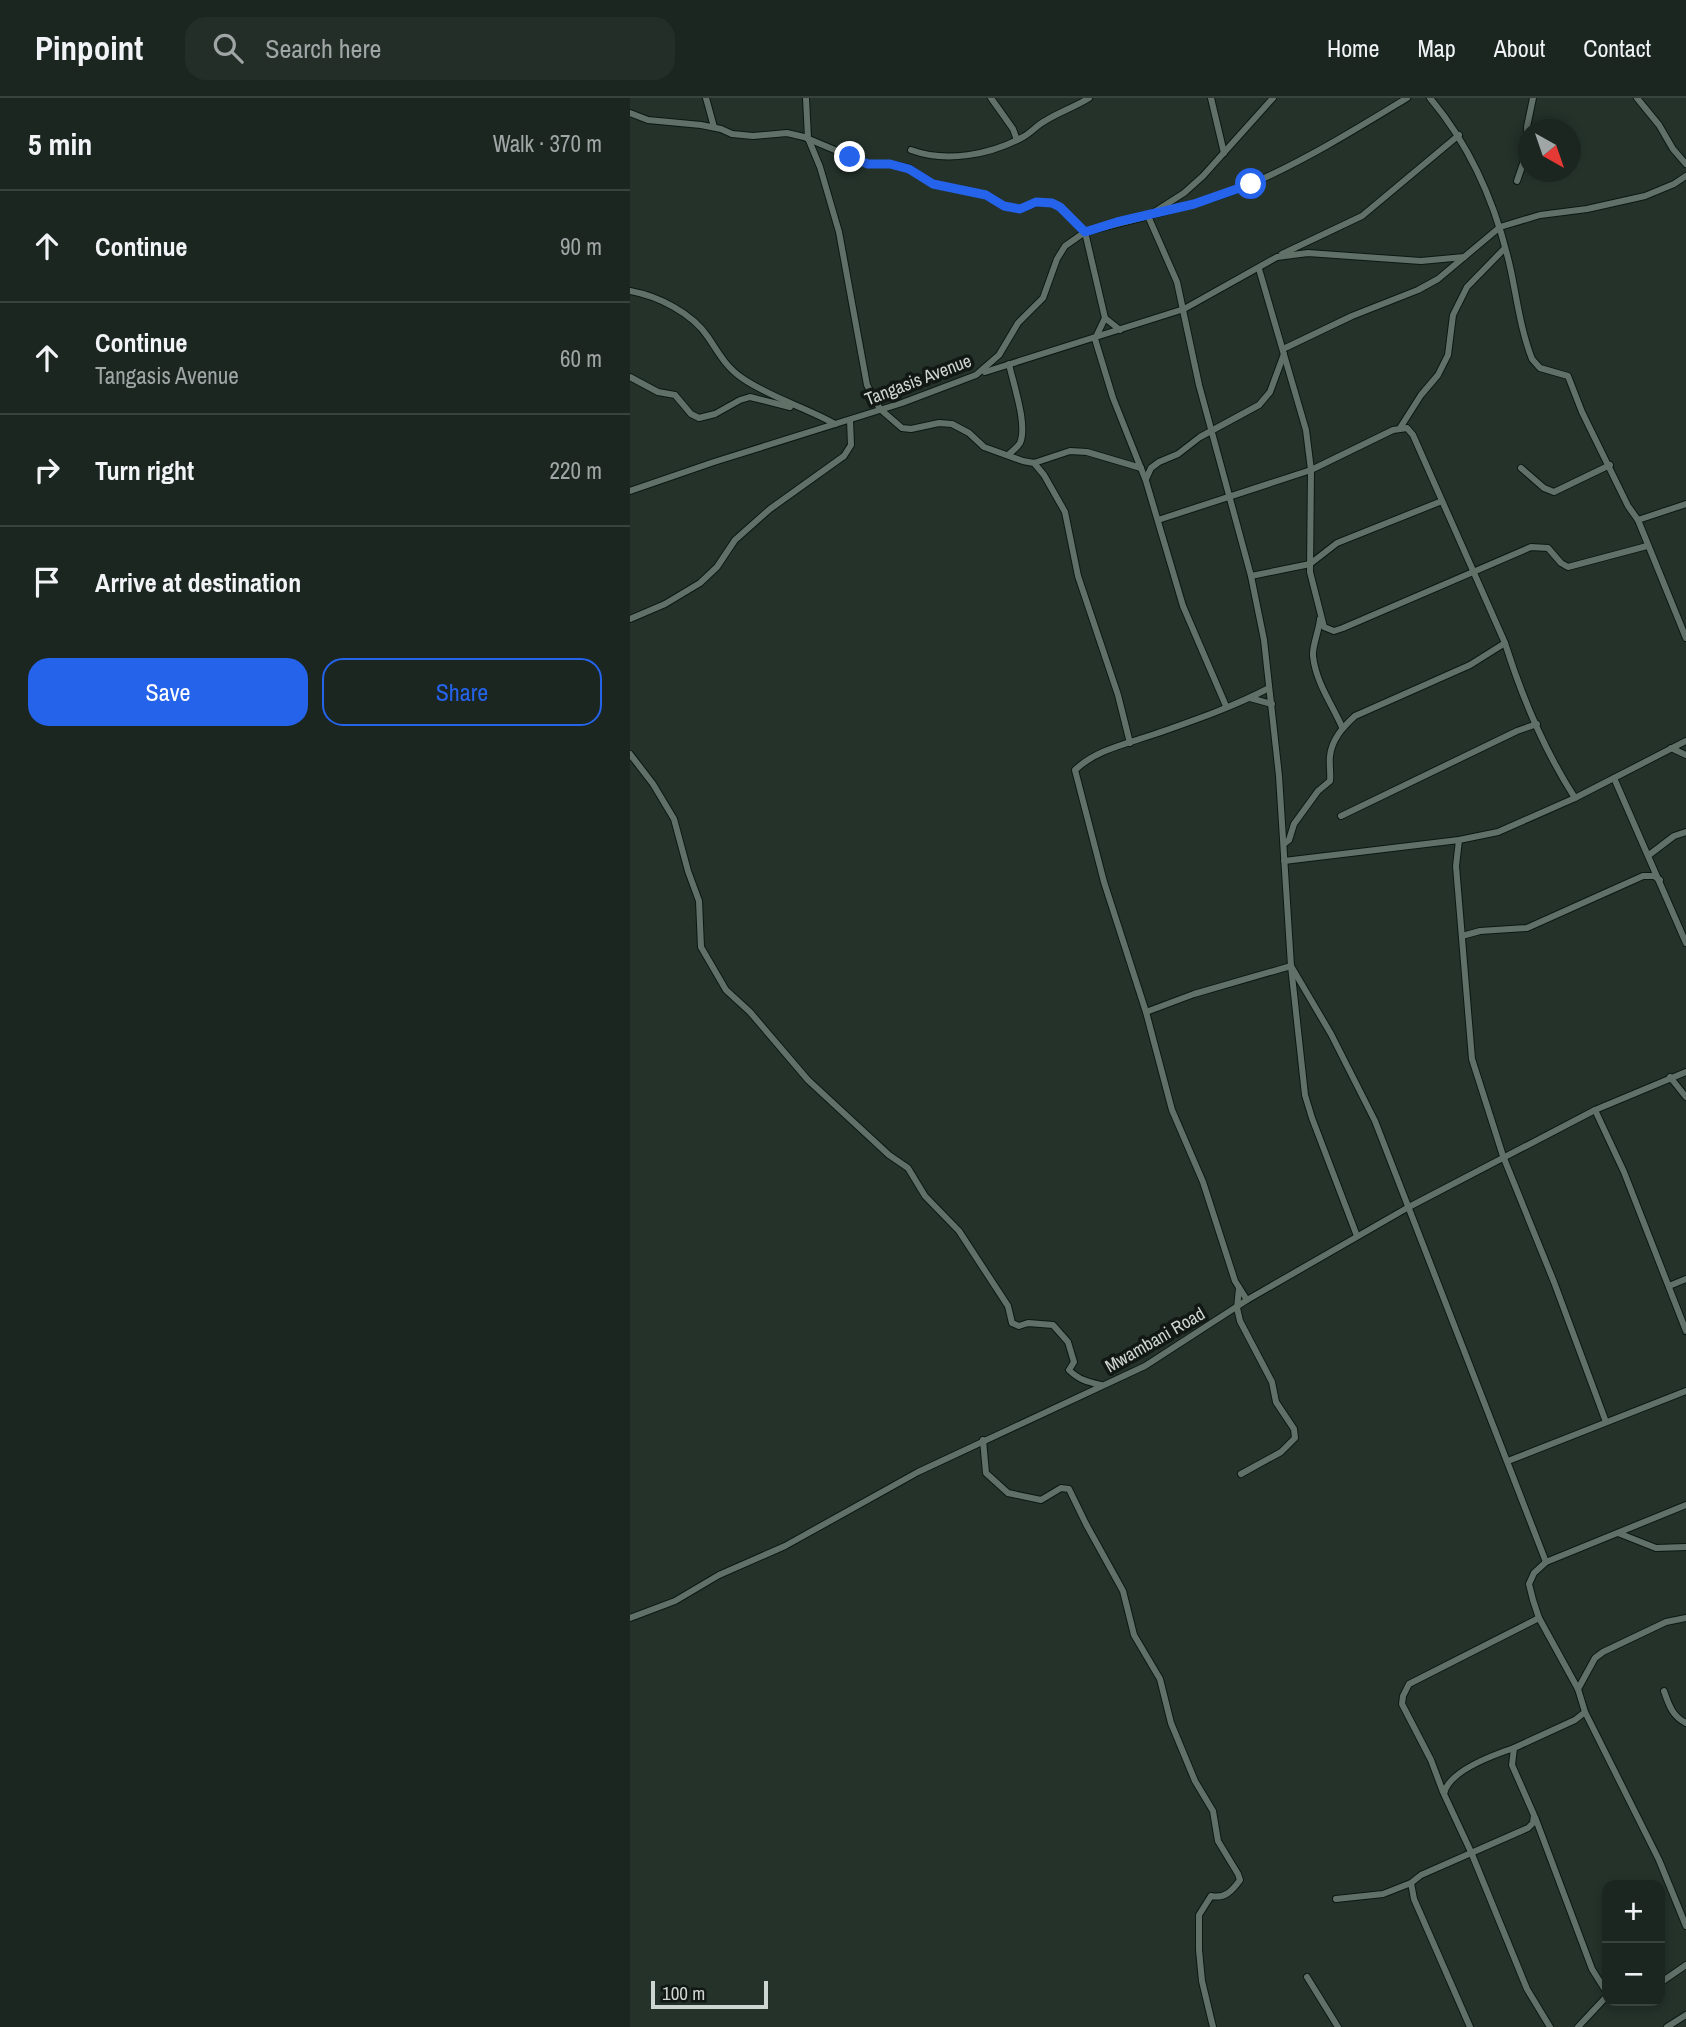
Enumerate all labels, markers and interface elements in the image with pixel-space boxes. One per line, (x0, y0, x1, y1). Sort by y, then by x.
search box (185, 17, 675, 80)
text: Pinpoint (35, 26, 143, 70)
icon: search (209, 29, 247, 67)
text: Search here (265, 31, 381, 66)
text: Home (1327, 32, 1379, 64)
text: Map (1417, 32, 1456, 64)
text: About (1494, 32, 1545, 64)
text: Contact (1583, 32, 1651, 64)
north arrow (1518, 119, 1581, 182)
text: 5 min (28, 124, 92, 164)
text: Walk · 370 m (493, 128, 602, 159)
route end (834, 141, 865, 172)
route start (1235, 168, 1266, 199)
icon: ahead (28, 227, 66, 265)
text: Continue (95, 229, 187, 264)
text: 90 m (560, 231, 602, 262)
text: Continue (95, 325, 187, 360)
icon: ahead (28, 339, 66, 377)
text: 60 m (560, 343, 602, 374)
street label: Tangasis Avenue (861, 348, 975, 411)
text: Tangasis Avenue (95, 360, 239, 391)
icon: right (28, 451, 66, 489)
text: Turn right (95, 453, 194, 488)
text: 220 m (550, 455, 602, 486)
icon: arrive (28, 563, 66, 601)
text: Arrive at destination (95, 565, 301, 600)
button: Save (28, 658, 308, 726)
button: Share (322, 658, 602, 726)
street label: Mwambani Road (1100, 1301, 1209, 1378)
map controls (1602, 1880, 1665, 2006)
button: + (1602, 1880, 1665, 1943)
button: − (1602, 1943, 1665, 2006)
scale bar (651, 1978, 768, 2010)
text: 100 m (662, 1980, 705, 2006)

